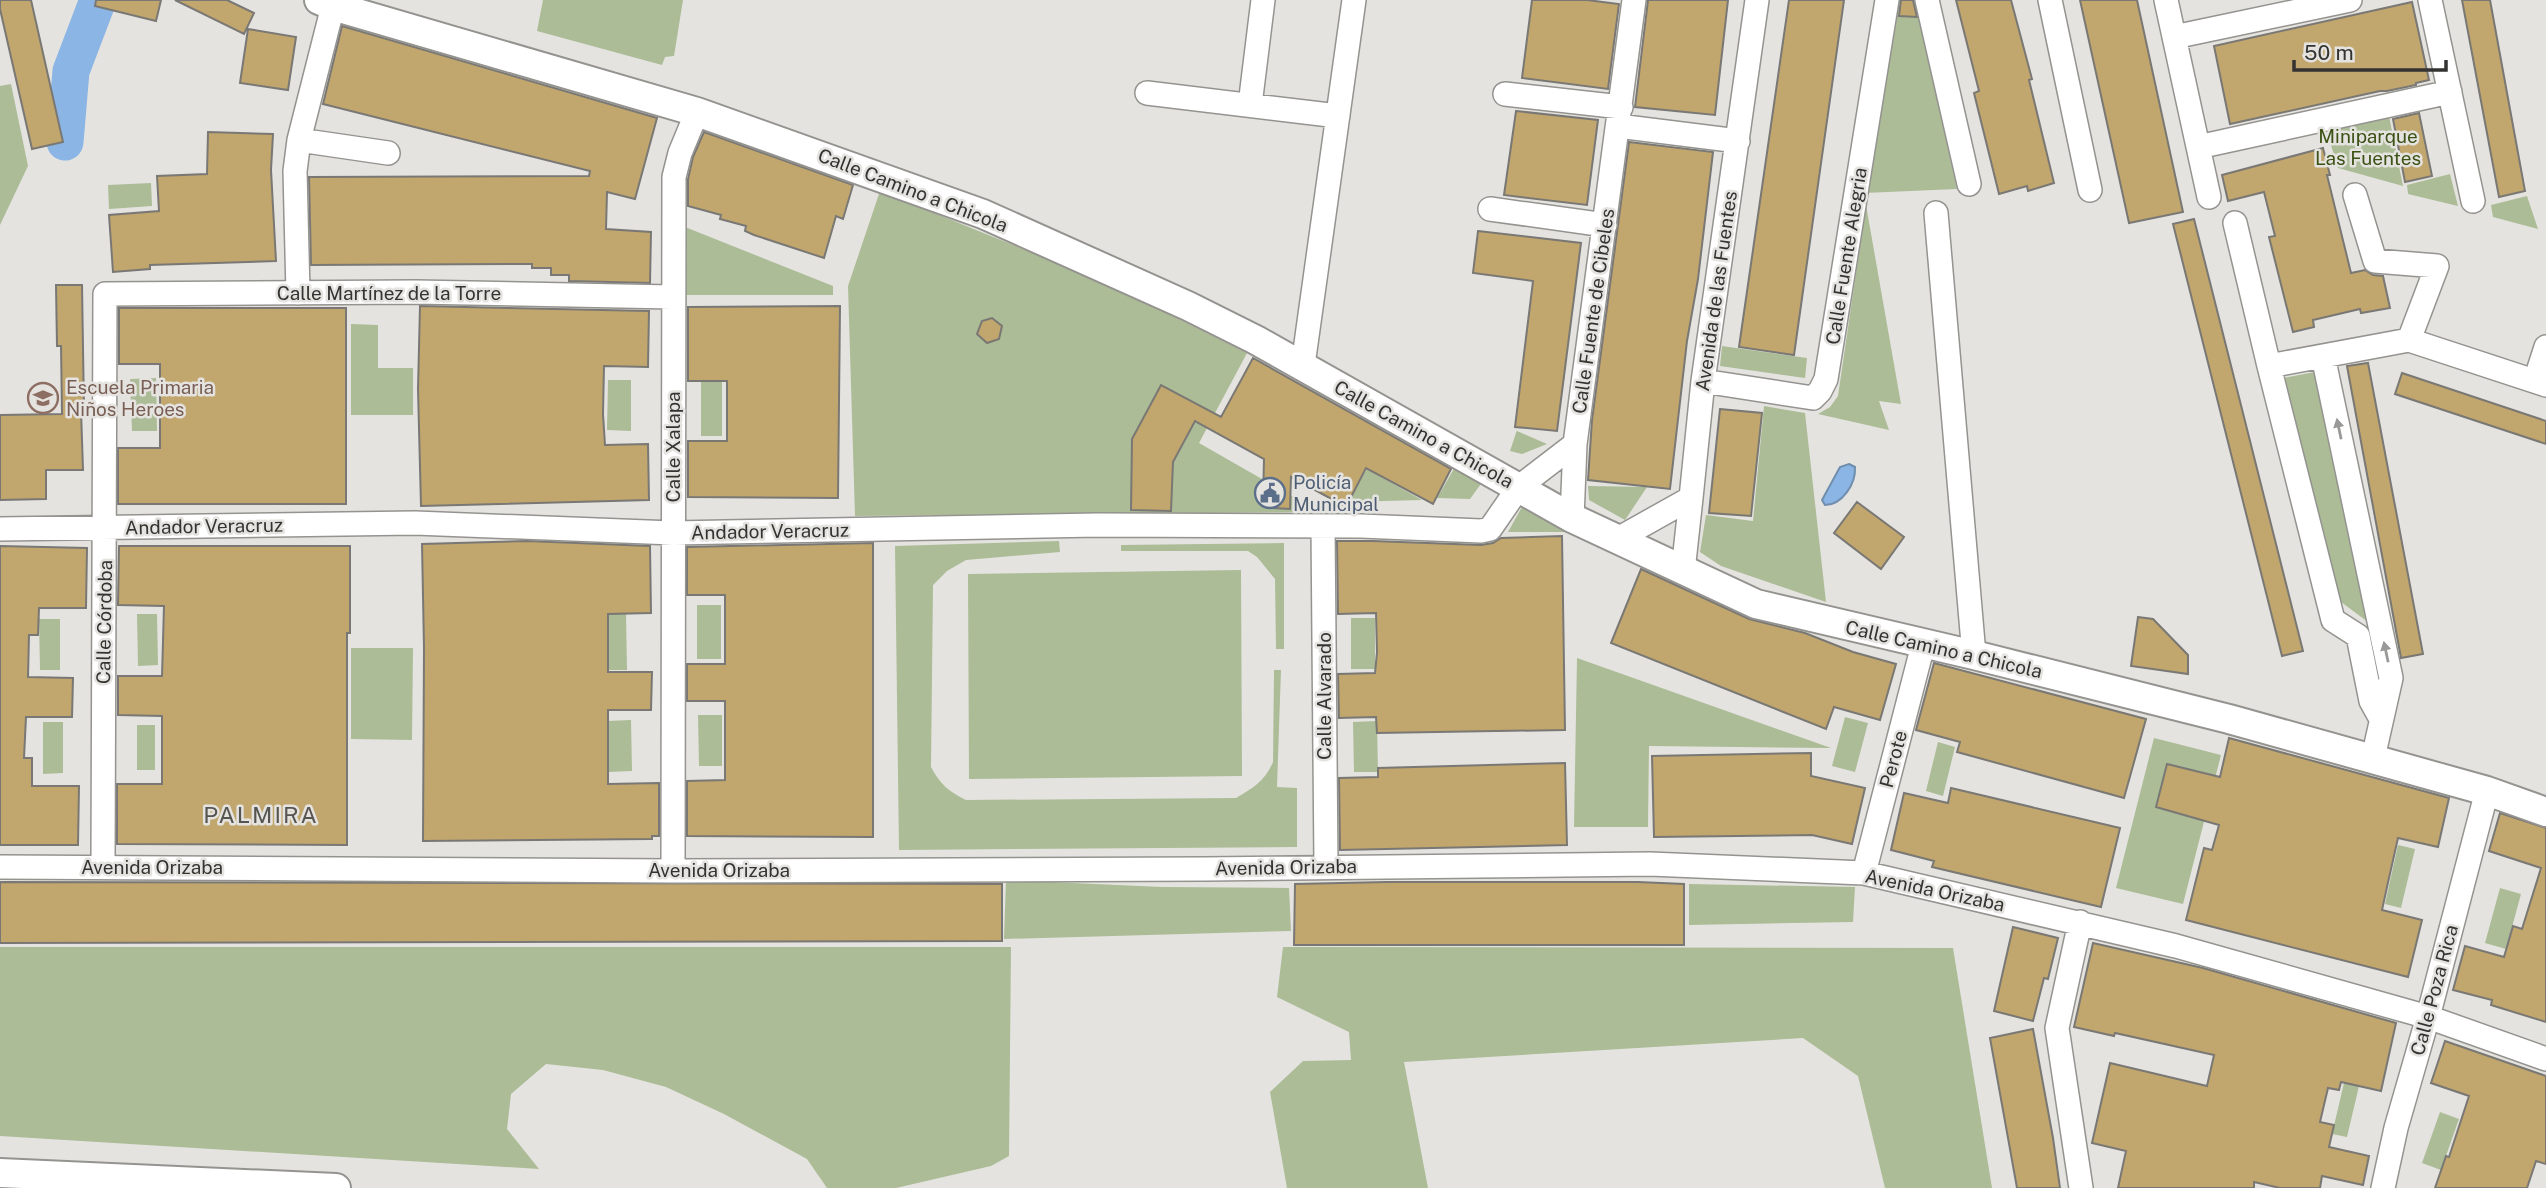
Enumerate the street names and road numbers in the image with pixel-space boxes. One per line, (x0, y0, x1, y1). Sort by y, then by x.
street label: Calle Camino a Chicola (815, 144, 1011, 236)
street label: Calle Fuente Alegria (1821, 166, 1871, 346)
street label: Avenida de las Fuentes (1691, 189, 1741, 393)
street label: Calle Fuente de Cibeles (1568, 207, 1618, 415)
street label: Calle Martínez de la Torre (277, 282, 501, 304)
street label: Calle Camino a Chicola (1331, 376, 1517, 492)
street label: Calle Xalapa (662, 392, 684, 502)
street label: Andador Veracruz (125, 514, 283, 538)
street label: Andador Veracruz (691, 519, 849, 543)
street label: Calle Córdoba (92, 560, 116, 684)
street label: Calle Camino a Chicola (1843, 616, 2045, 682)
street label: Calle Alvarado (1313, 632, 1335, 760)
street label: Perote (1875, 728, 1911, 790)
street label: Avenida Orizaba (1215, 855, 1357, 879)
street label: Avenida Orizaba (81, 856, 223, 878)
street label: Avenida Orizaba (648, 859, 790, 881)
street label: Avenida Orizaba (1863, 864, 2007, 916)
street label: Calle Poza Rica (2406, 922, 2462, 1058)

